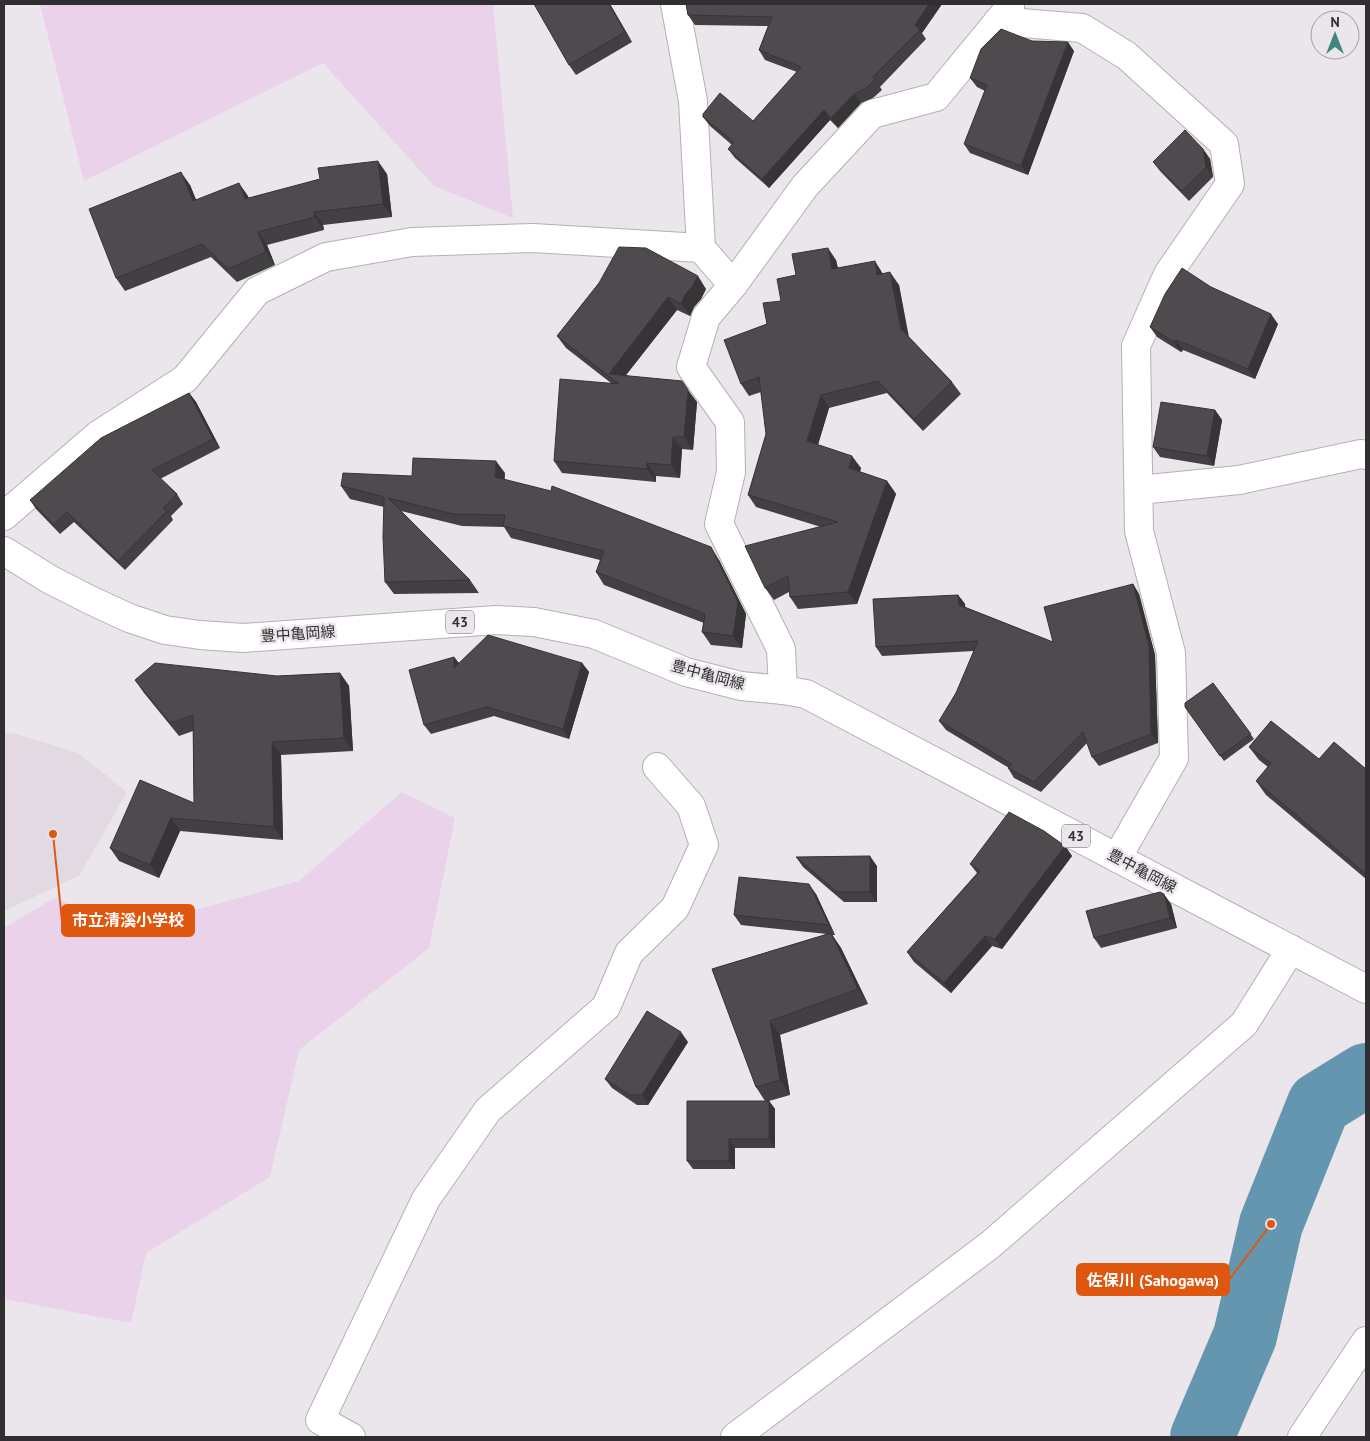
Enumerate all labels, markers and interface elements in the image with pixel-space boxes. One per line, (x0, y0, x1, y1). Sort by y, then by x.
north arrow (1310, 10, 1360, 60)
text: N (1330, 13, 1340, 31)
road number: 43 (446, 610, 474, 634)
street label: 豊中亀岡線 (260, 621, 336, 646)
street label: 豊中亀岡線 (669, 656, 747, 693)
road number: 43 (1062, 824, 1090, 848)
street label: 豊中亀岡線 (1105, 845, 1180, 897)
callout: 市立清溪小学校 (62, 905, 194, 936)
text: 市立清溪小学校 (72, 910, 184, 930)
callout: 佐保川 (Sahogawa) (1077, 1264, 1229, 1295)
text: 佐保川 (Sahogawa) (1086, 1270, 1219, 1290)

